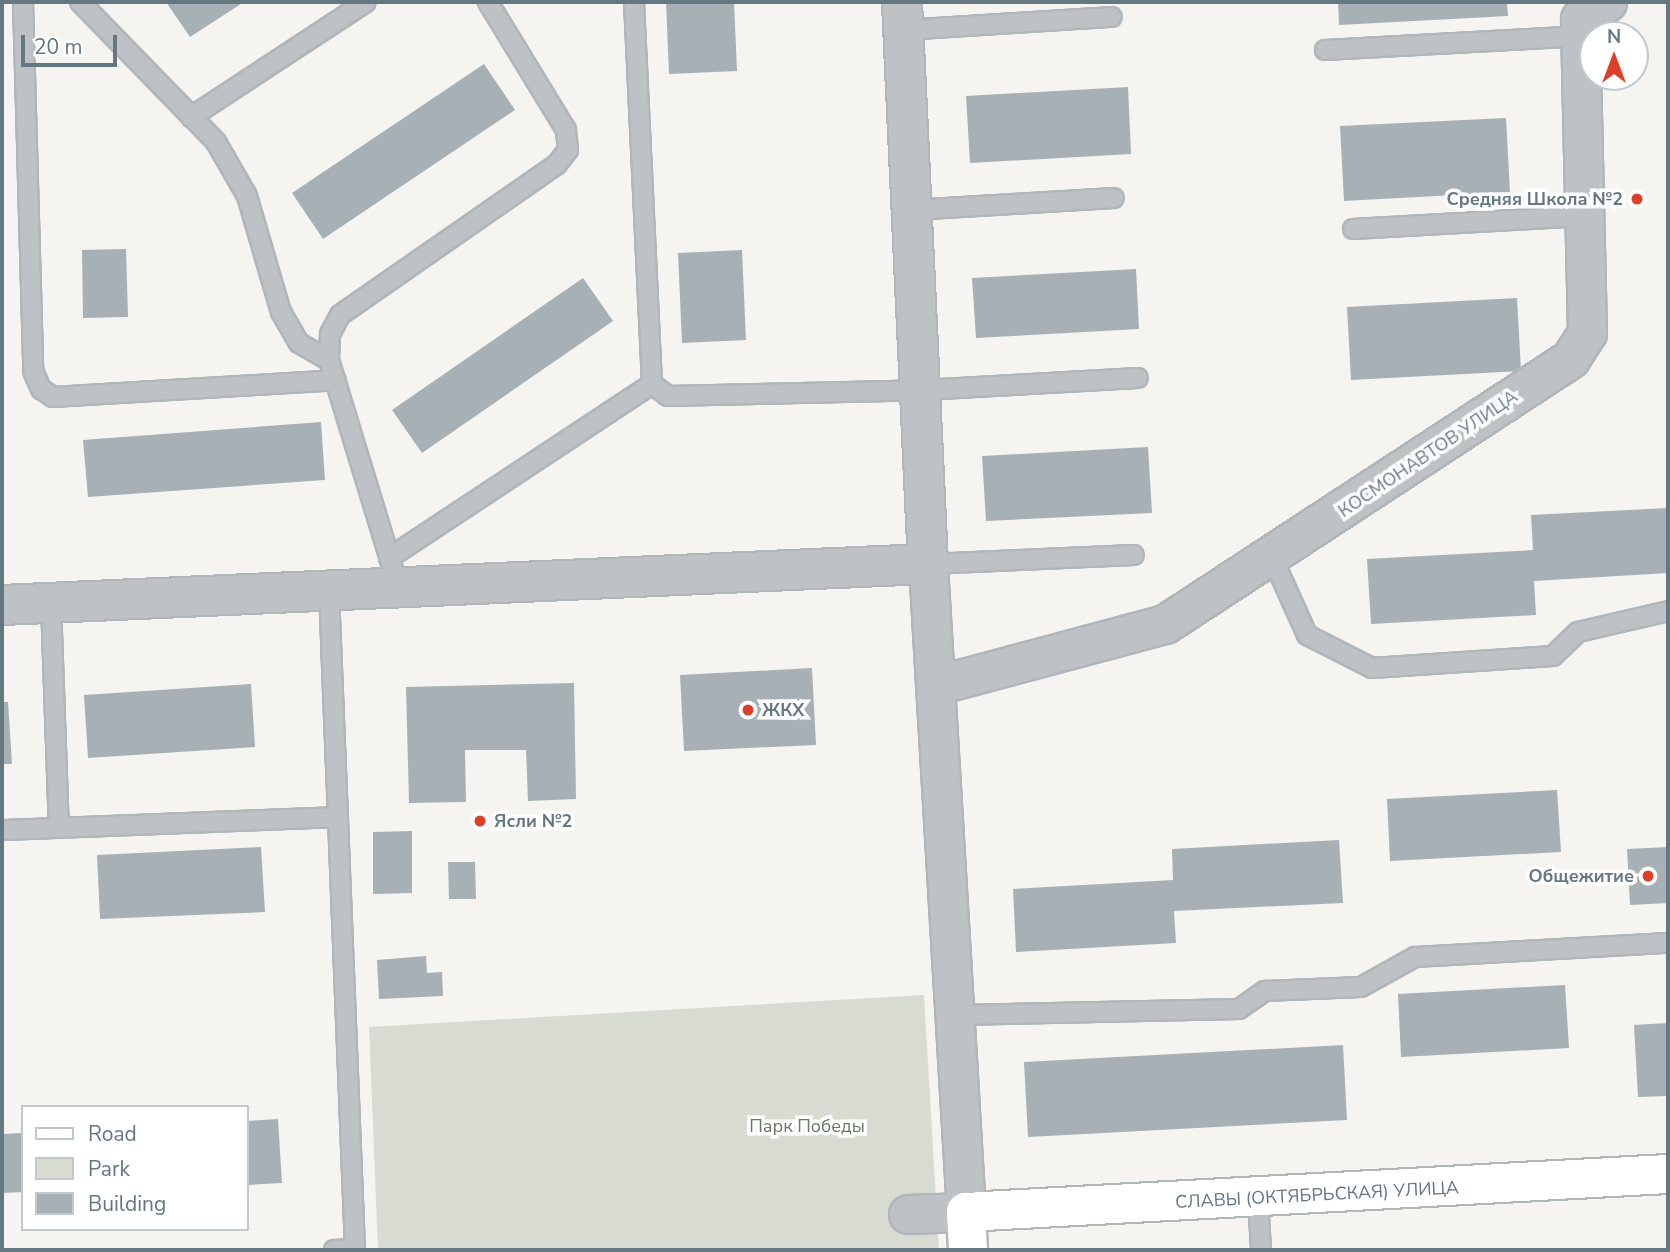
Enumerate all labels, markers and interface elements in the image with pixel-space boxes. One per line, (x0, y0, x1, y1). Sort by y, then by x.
scale bar (24, 21, 121, 65)
north arrow (1579, 21, 1649, 91)
text: N (1607, 24, 1621, 50)
text: 20 m (34, 33, 83, 61)
place label: Средняя Школа №2 (1446, 188, 1623, 210)
marker: Средняя Школа №2 (1629, 191, 1645, 207)
street label: КОСМОНАВТОВ УЛИЦА (1334, 386, 1522, 522)
place label: ЖКХ (762, 699, 804, 721)
marker: ЖКХ (740, 702, 756, 718)
place label: Ясли №2 (494, 810, 572, 832)
marker: Ясли №2 (472, 813, 488, 829)
place label: Общежитие (1529, 865, 1634, 887)
marker: Общежитие (1640, 868, 1656, 884)
legend (21, 1105, 248, 1231)
park label: Парк Победы (749, 1115, 865, 1137)
text: Road (88, 1120, 137, 1148)
text: Park (88, 1155, 130, 1183)
street label: СЛАВЫ (ОКТЯБРЬСКАЯ) УЛИЦА (1175, 1177, 1459, 1213)
text: Building (88, 1190, 166, 1218)

